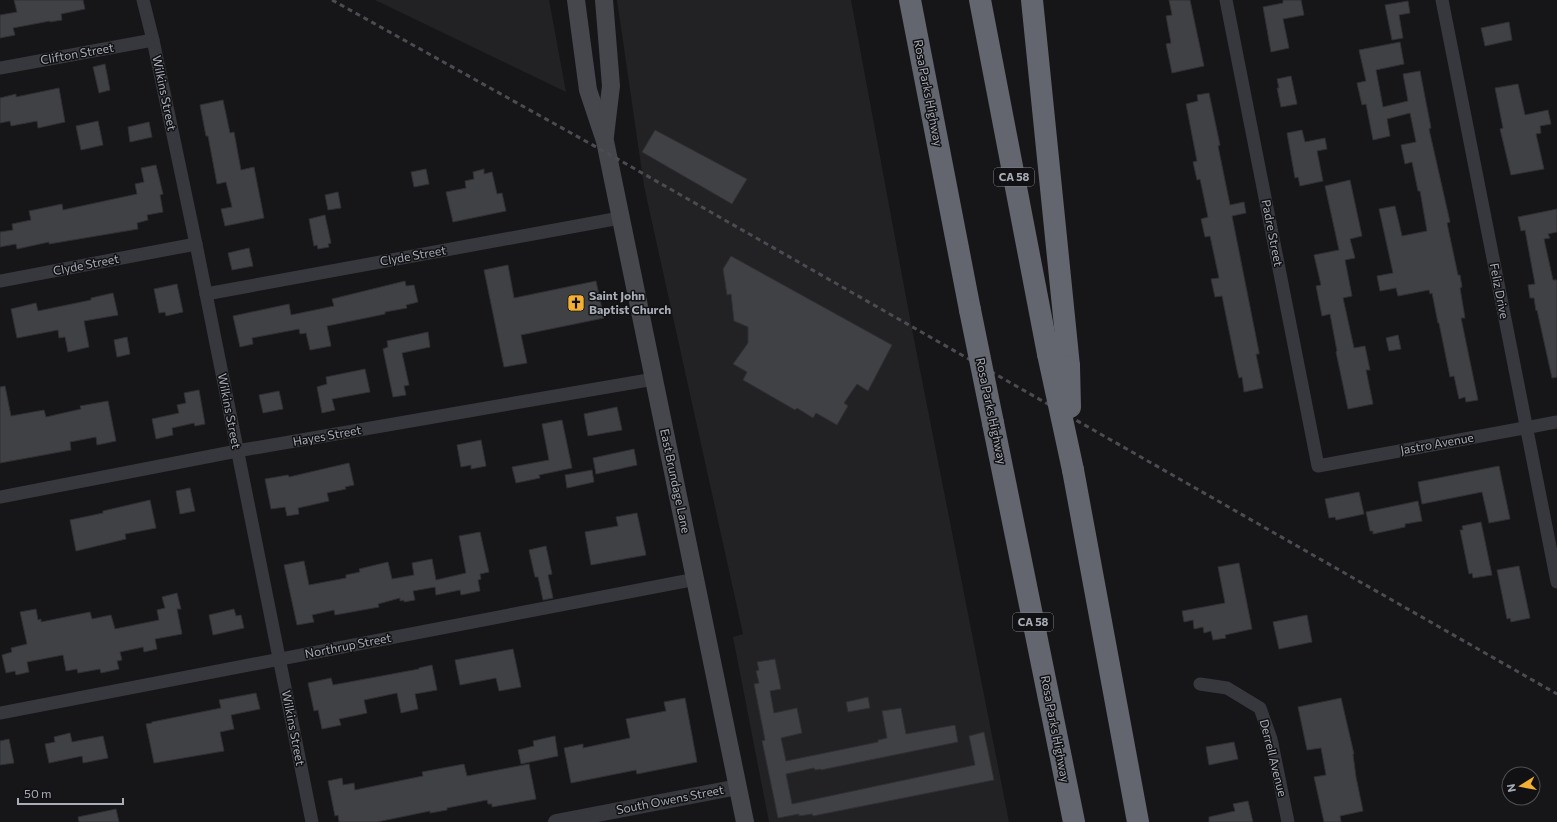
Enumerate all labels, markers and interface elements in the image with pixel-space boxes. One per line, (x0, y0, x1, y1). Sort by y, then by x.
street label: Rosa Parks Highway (912, 38, 946, 148)
street label: Clifton Street (39, 40, 115, 66)
street label: Wilkins Street (150, 54, 180, 132)
road number: CA 58 (994, 168, 1034, 186)
street label: Padre Street (1260, 198, 1286, 268)
street label: Clyde Street (379, 242, 447, 268)
street label: Clyde Street (52, 251, 120, 277)
street label: Feliz Drive (1488, 262, 1512, 320)
place label: Saint John Baptist Church (589, 288, 671, 316)
church icon: Saint John Baptist Church (566, 293, 586, 313)
street label: Rosa Parks Highway (974, 356, 1010, 465)
street label: Wilkins Street (216, 372, 244, 450)
street label: Hayes Street (292, 422, 362, 448)
street label: East Brundage Lane (658, 427, 694, 534)
street label: Jastro Avenue (1399, 430, 1475, 457)
road number: CA 58 (1013, 613, 1053, 631)
street label: Northrup Street (303, 630, 392, 660)
street label: Rosa Parks Highway (1039, 674, 1073, 784)
street label: Wilkins Street (280, 689, 308, 767)
street label: Derrell Avenue (1258, 718, 1290, 798)
north arrow (1501, 766, 1541, 806)
scale bar (18, 780, 123, 806)
street label: South Owens Street (615, 782, 725, 816)
text: N (1504, 783, 1518, 793)
text: 50 m (24, 786, 52, 800)

